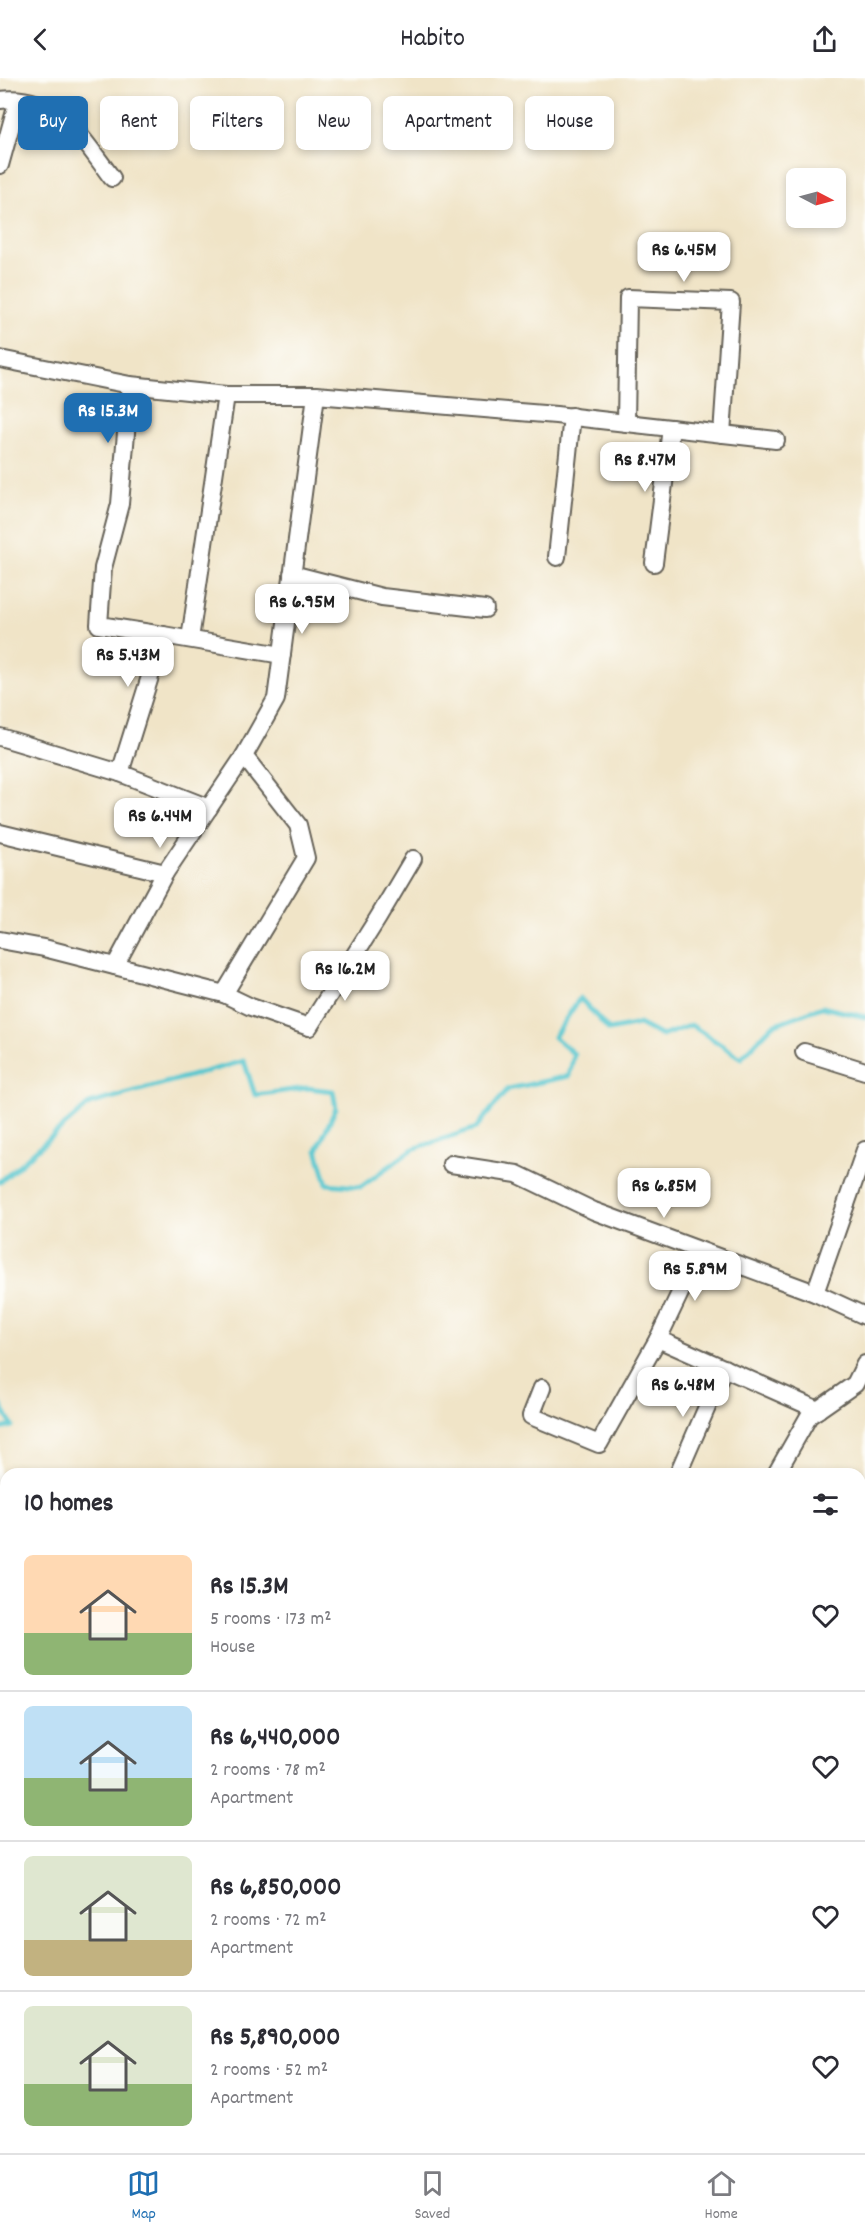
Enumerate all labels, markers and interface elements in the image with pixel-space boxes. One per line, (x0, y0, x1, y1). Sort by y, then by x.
text: Habito (400, 20, 465, 59)
icon: back (24, 23, 57, 56)
icon: share (808, 23, 841, 56)
chip: Buy (18, 96, 88, 150)
chip: Rent (100, 96, 178, 150)
chip: Filters (190, 96, 284, 150)
chip: New (296, 96, 371, 150)
chip: Apartment (383, 96, 513, 150)
chip: House (525, 96, 614, 150)
north arrow (786, 168, 846, 228)
map controls (786, 168, 846, 228)
pin: Rs 6.45M (622, 232, 746, 283)
text: Rs 6.45M (651, 237, 717, 265)
pin: Rs 15.3M (46, 393, 170, 444)
text: Rs 15.3M (78, 398, 138, 426)
pin: Rs 8.47M (583, 442, 707, 493)
text: Rs 8.47M (614, 447, 676, 475)
pin: Rs 6.95M (240, 584, 364, 635)
text: Rs 6.95M (269, 589, 335, 617)
pin: Rs 5.43M (66, 637, 190, 688)
text: Rs 5.43M (96, 642, 160, 670)
pin: Rs 6.44M (98, 798, 222, 849)
text: Rs 6.44M (128, 803, 192, 831)
pin: Rs 16.2M (283, 951, 407, 1002)
text: Rs 16.2M (315, 956, 375, 984)
pin: Rs 6.85M (602, 1168, 726, 1219)
text: Rs 6.85M (632, 1173, 696, 1201)
pin: Rs 5.89M (633, 1251, 757, 1302)
text: Rs 5.89M (663, 1256, 727, 1284)
pin: Rs 6.48M (621, 1367, 745, 1418)
text: Rs 6.48M (651, 1372, 715, 1400)
text: 10 homes (24, 1486, 114, 1523)
icon: filters (809, 1488, 842, 1521)
text: Rs 15.3M (210, 1569, 288, 1606)
icon: home (72, 1579, 144, 1651)
icon: heart (809, 1599, 842, 1632)
text: 5 rooms · 173 m² (210, 1606, 331, 1634)
text: House (210, 1634, 255, 1662)
text: Rs 6,440,000 (210, 1720, 340, 1757)
icon: home (72, 1730, 144, 1802)
icon: heart (809, 1750, 842, 1783)
text: 2 rooms · 78 m² (210, 1757, 326, 1785)
text: Apartment (210, 1785, 293, 1813)
text: Rs 6,850,000 (210, 1870, 341, 1907)
icon: home (72, 1880, 144, 1952)
icon: heart (809, 1900, 842, 1933)
text: 2 rooms · 72 m² (210, 1907, 326, 1935)
text: Apartment (210, 1935, 293, 1963)
text: Rs 5,890,000 (210, 2020, 341, 2057)
icon: home (72, 2030, 144, 2102)
icon: heart (809, 2050, 842, 2083)
text: 2 rooms · 52 m² (210, 2057, 328, 2085)
text: Apartment (210, 2085, 293, 2113)
tab: Map (127, 2167, 160, 2226)
tab: Saved (414, 2167, 450, 2226)
tab: Home (704, 2167, 738, 2226)

